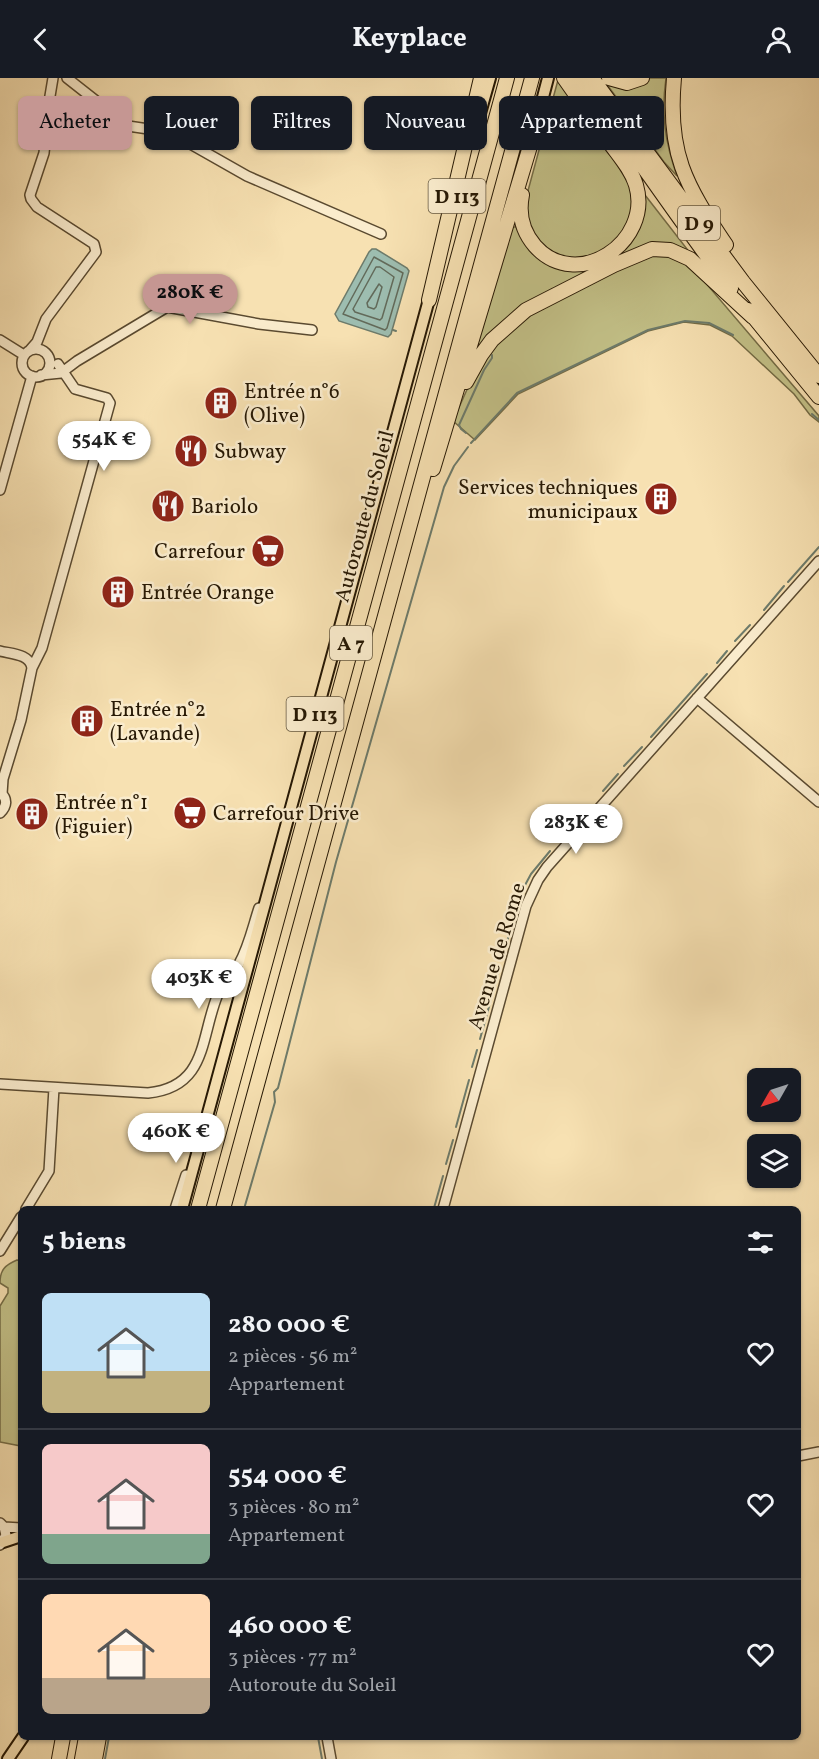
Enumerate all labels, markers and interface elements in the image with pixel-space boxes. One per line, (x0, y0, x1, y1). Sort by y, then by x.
text: Keyplace (352, 20, 467, 58)
icon: back (24, 23, 57, 56)
icon: person (762, 23, 795, 56)
chip: Acheter (18, 96, 132, 150)
chip: Louer (144, 96, 239, 150)
chip: Filtres (251, 96, 352, 150)
chip: Nouveau (364, 96, 487, 150)
chip: Appartement (499, 96, 664, 150)
road number: D 113 (428, 179, 486, 213)
road number: D 9 (678, 206, 720, 240)
pin: 280K € (141, 274, 239, 325)
text: 280K € (157, 279, 223, 307)
place label: Entrée n°6 (Olive) (244, 378, 340, 431)
building icon: Entrée n°6 (Olive) (203, 385, 239, 421)
pin: 554K € (55, 421, 153, 472)
text: 554K € (72, 426, 136, 454)
street label: Autoroute du Soleil (329, 427, 402, 606)
restaurant icon: Subway (173, 433, 209, 469)
place label: Subway (214, 438, 287, 467)
place label: Services techniques municipaux (458, 474, 638, 527)
building icon: Services techniques municipaux (643, 481, 679, 517)
restaurant icon: Bariolo (150, 488, 186, 524)
place label: Bariolo (191, 493, 258, 522)
supermarket icon: Carrefour (250, 533, 286, 569)
place label: Carrefour (154, 538, 245, 567)
building icon: Entrée Orange (100, 574, 136, 610)
place label: Entrée Orange (141, 579, 274, 608)
road number: A 7 (330, 626, 372, 660)
place label: Entrée n°2 (Lavande) (110, 696, 206, 749)
road number: D 113 (286, 697, 344, 731)
building icon: Entrée n°2 (Lavande) (69, 703, 105, 739)
place label: Entrée n°1 (Figuier) (55, 789, 148, 842)
supermarket icon: Carrefour Drive (172, 795, 208, 831)
building icon: Entrée n°1 (Figuier) (14, 796, 50, 832)
place label: Carrefour Drive (213, 800, 359, 829)
pin: 283K € (527, 804, 625, 855)
text: 283K € (544, 809, 608, 837)
street label: Avenue de Rome (461, 879, 534, 1034)
pin: 403K € (150, 959, 248, 1010)
text: 403K € (165, 964, 233, 992)
north arrow (747, 1068, 801, 1122)
map controls (747, 1068, 801, 1188)
pin: 460K € (127, 1113, 225, 1164)
text: 460K € (142, 1118, 210, 1146)
button: layers (747, 1134, 801, 1188)
text: 5 biens (42, 1224, 126, 1260)
icon: filters (744, 1226, 777, 1259)
text: 280 000 € (228, 1307, 350, 1343)
icon: home (90, 1317, 162, 1389)
icon: heart (744, 1337, 777, 1370)
text: 2 pièces · 56 m² (228, 1343, 357, 1371)
text: Appartement (228, 1371, 345, 1399)
text: 554 000 € (228, 1458, 347, 1494)
icon: home (90, 1468, 162, 1540)
icon: heart (744, 1488, 777, 1521)
text: 3 pièces · 80 m² (228, 1494, 359, 1522)
text: Appartement (228, 1522, 345, 1550)
text: 460 000 € (228, 1608, 352, 1644)
icon: home (90, 1618, 162, 1690)
icon: heart (744, 1638, 777, 1671)
text: 3 pièces · 77 m² (228, 1644, 357, 1672)
text: Autoroute du Soleil (228, 1672, 397, 1700)

